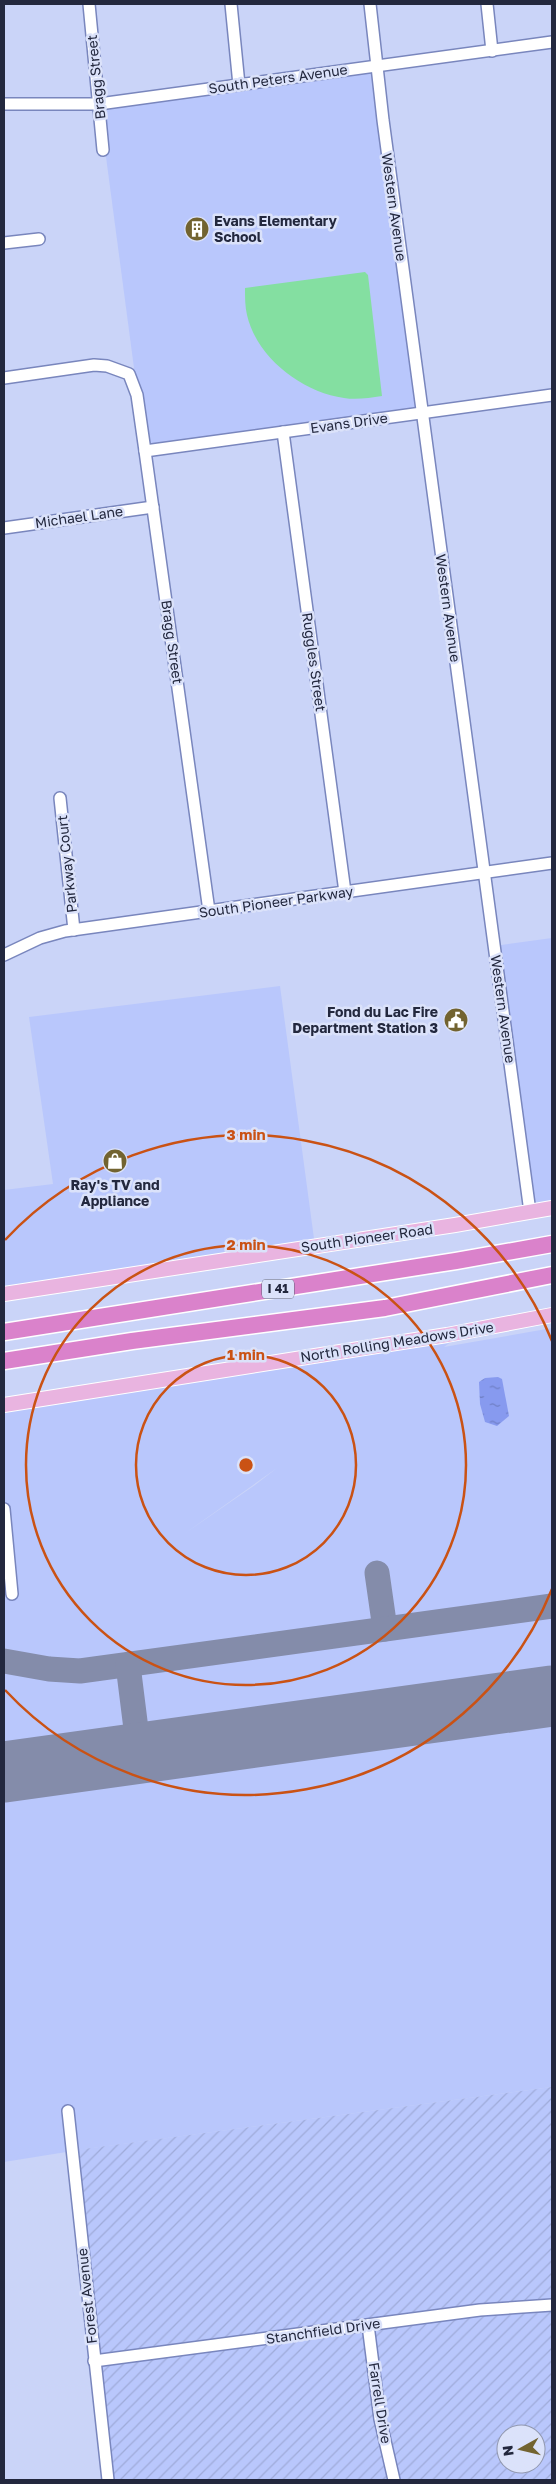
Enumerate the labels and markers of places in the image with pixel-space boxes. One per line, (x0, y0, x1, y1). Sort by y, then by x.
place label: Evans Elementary School (214, 212, 338, 245)
building icon: Evans Elementary School (184, 216, 210, 242)
place label: Fond du Lac Fire Department Station 3 (292, 1003, 438, 1036)
public building icon: Fond du Lac Fire Department Station 3 (443, 1007, 469, 1033)
shop icon: Ray's TV and Appliance (102, 1148, 128, 1174)
place label: Ray's TV and Appliance (70, 1176, 160, 1209)
centre of rings (237, 1456, 255, 1474)

